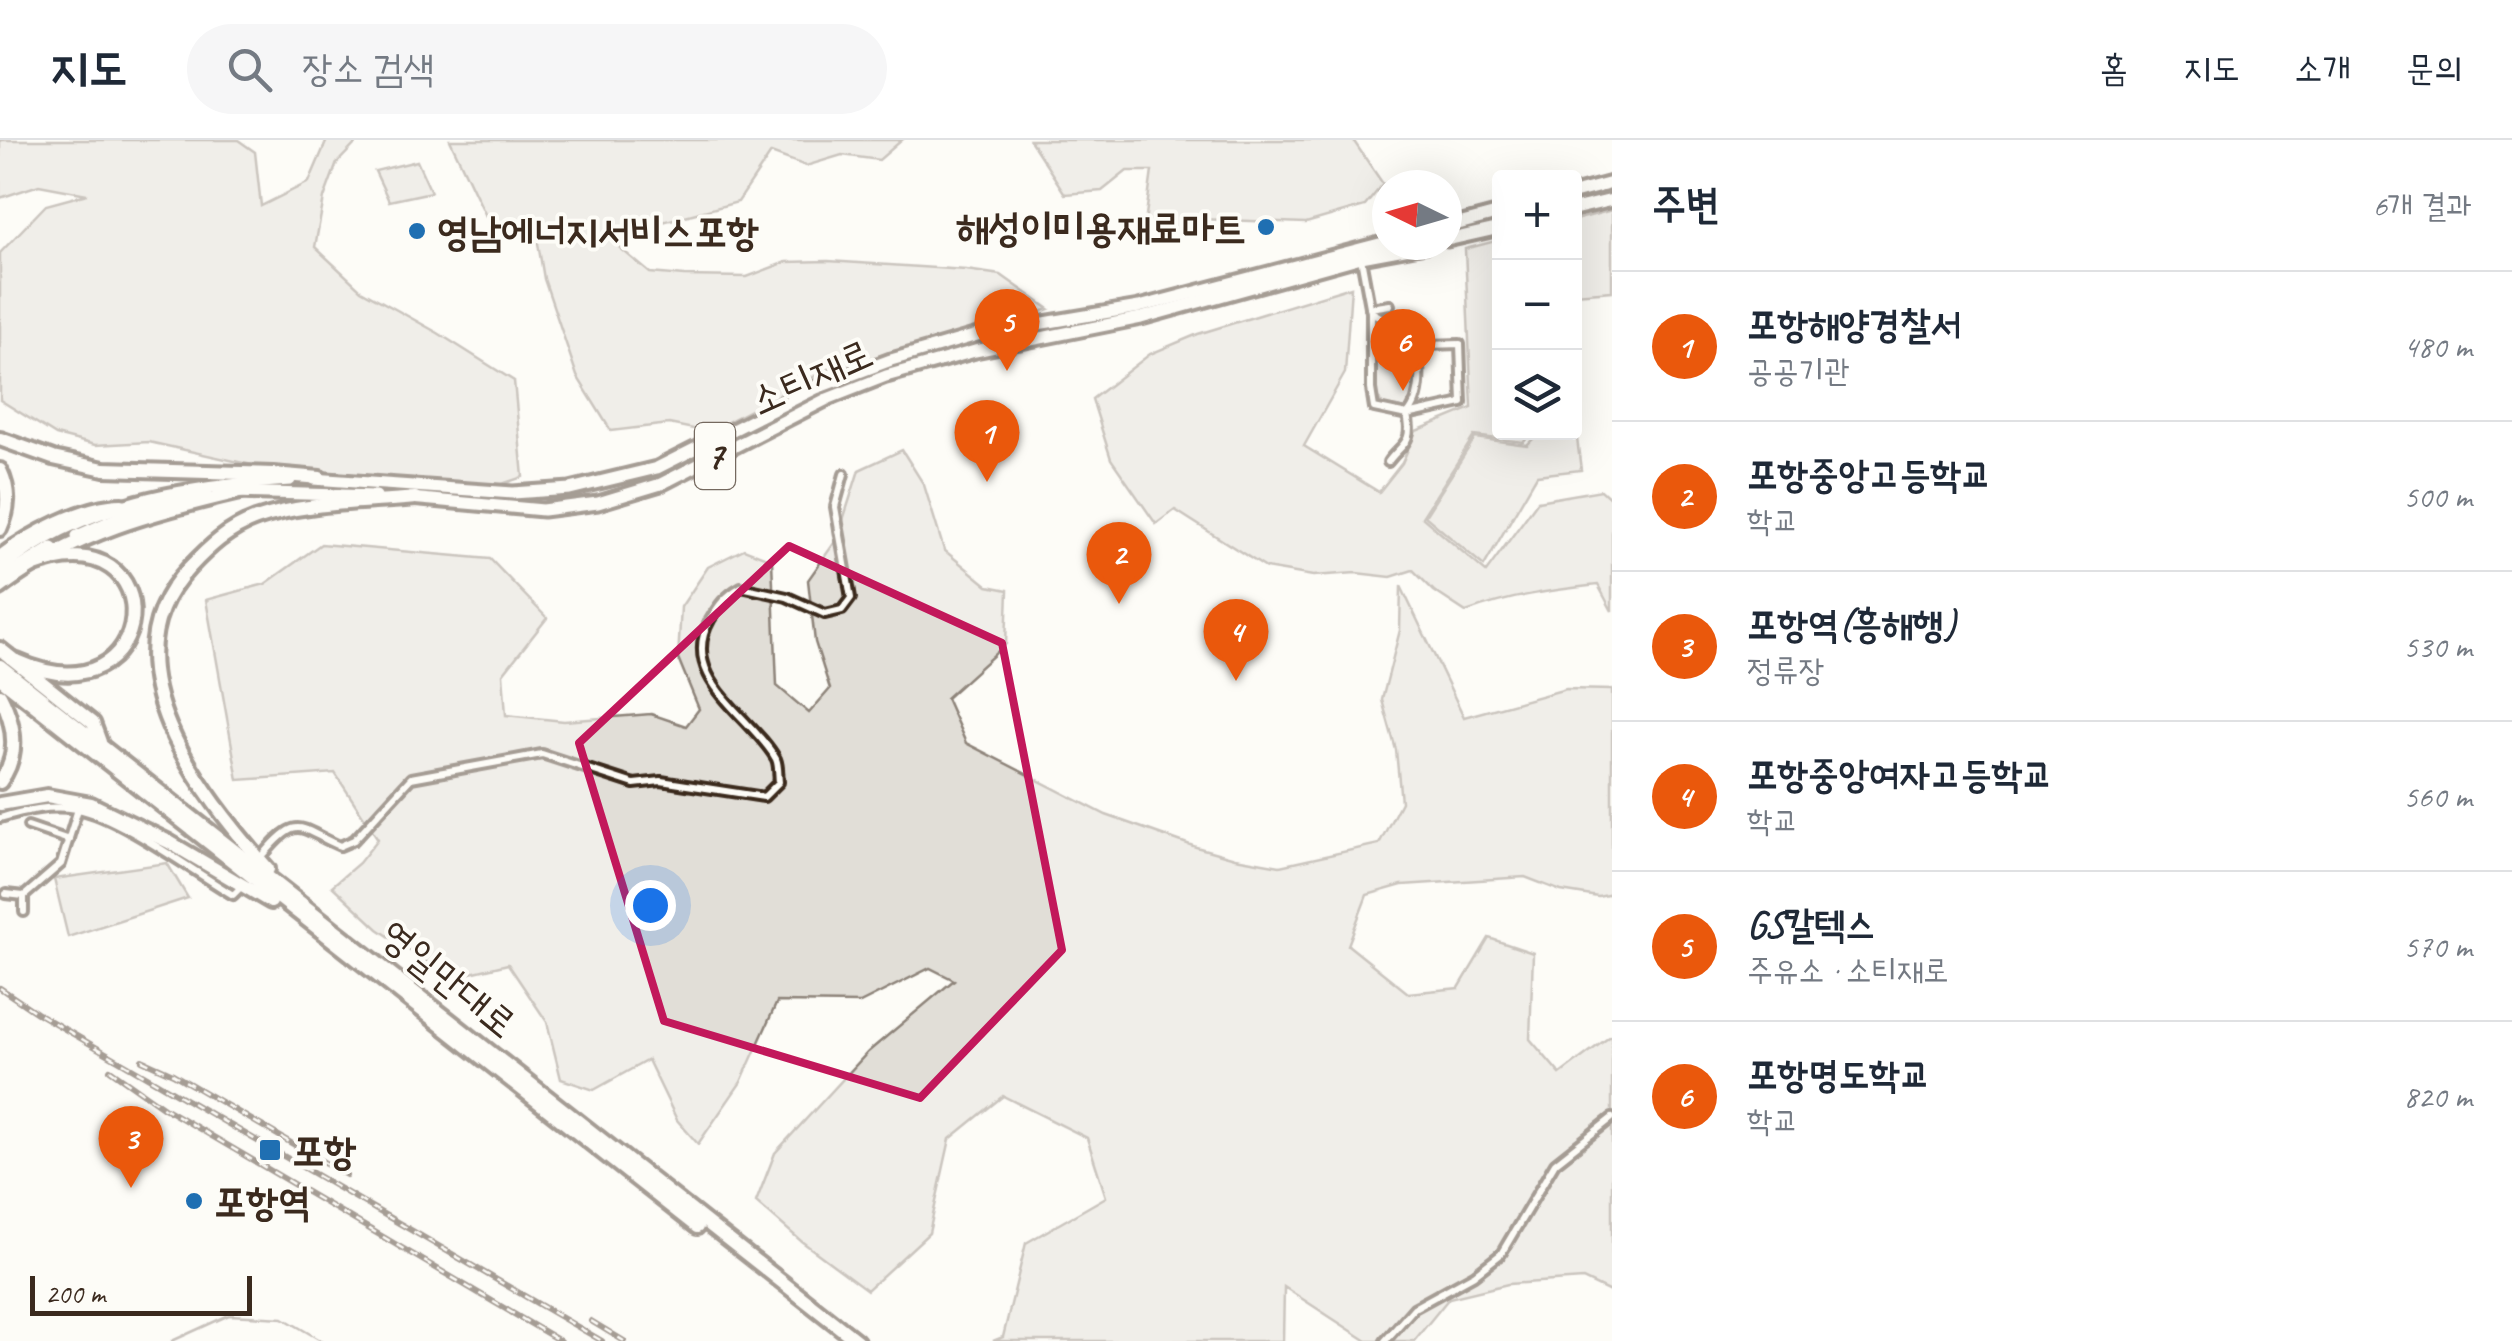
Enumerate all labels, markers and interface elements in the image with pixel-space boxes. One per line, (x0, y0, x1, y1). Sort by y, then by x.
search box (187, 24, 887, 114)
text: 지도 (50, 38, 127, 98)
icon: search (222, 42, 277, 97)
text: 장소 검색 (302, 45, 434, 92)
text: 홈 (2100, 46, 2128, 91)
text: 지도 (2183, 46, 2239, 91)
text: 소개 (2294, 46, 2351, 91)
text: 문의 (2406, 46, 2462, 91)
north arrow (1372, 170, 1462, 260)
map controls (1492, 170, 1582, 440)
button: + (1492, 170, 1582, 260)
text: 주변 (1652, 178, 1720, 231)
text: 6개 결과 (2373, 185, 2472, 226)
place label: 해성이미용재료마트 (956, 203, 1246, 253)
place label: 영남에너지서비스포항 (437, 207, 759, 257)
marker: 해성이미용재료마트 (1255, 216, 1277, 238)
marker: 영남에너지서비스포항 (406, 220, 428, 242)
button: − (1492, 260, 1582, 350)
pin: 5 (974, 288, 1040, 371)
text: 포항해양경찰서 (1747, 301, 1961, 348)
pin: 6 (1370, 308, 1436, 391)
text: 1 (1677, 326, 1692, 367)
text: 480 m (2403, 326, 2472, 367)
street label: 소티재로 (742, 328, 880, 426)
button: layers (1492, 350, 1582, 440)
text: 공공기관 (1747, 350, 1850, 391)
pin: 1 (954, 400, 1020, 482)
road number: 7 (695, 423, 735, 489)
text: 포항중앙고등학교 (1747, 451, 1992, 498)
text: 2 (1677, 476, 1692, 517)
text: 500 m (2403, 476, 2472, 517)
text: 학교 (1747, 500, 1799, 541)
pin: 2 (1086, 522, 1152, 604)
pin: 4 (1204, 598, 1268, 681)
text: 포항역(흥해행) (1747, 601, 1956, 648)
text: 3 (1677, 626, 1692, 667)
text: 530 m (2403, 626, 2472, 667)
text: 정류장 (1747, 650, 1824, 691)
text: 포항중앙여자고등학교 (1747, 751, 2053, 798)
text: 4 (1677, 776, 1692, 817)
text: 560 m (2403, 776, 2472, 817)
text: 학교 (1747, 800, 1799, 841)
your location (625, 880, 676, 931)
text: GS칼텍스 (1747, 901, 1876, 948)
street label: 영일만대로 (370, 909, 527, 1049)
text: 5 (1678, 926, 1691, 967)
text: 570 m (2403, 926, 2472, 967)
text: 주유소 · 소티재로 (1747, 950, 1949, 991)
text: 포항명도학교 (1747, 1051, 1930, 1098)
text: 6 (1677, 1076, 1692, 1117)
text: 820 m (2403, 1076, 2472, 1117)
text: 학교 (1747, 1100, 1799, 1141)
pin: 3 (98, 1106, 164, 1188)
place label: 포항 (292, 1126, 356, 1176)
marker: 포항 (257, 1137, 283, 1163)
place label: 포항역 (214, 1177, 311, 1227)
marker: 포항역 (183, 1190, 205, 1212)
scale bar (30, 1271, 252, 1316)
text: 200 m (45, 1276, 105, 1311)

